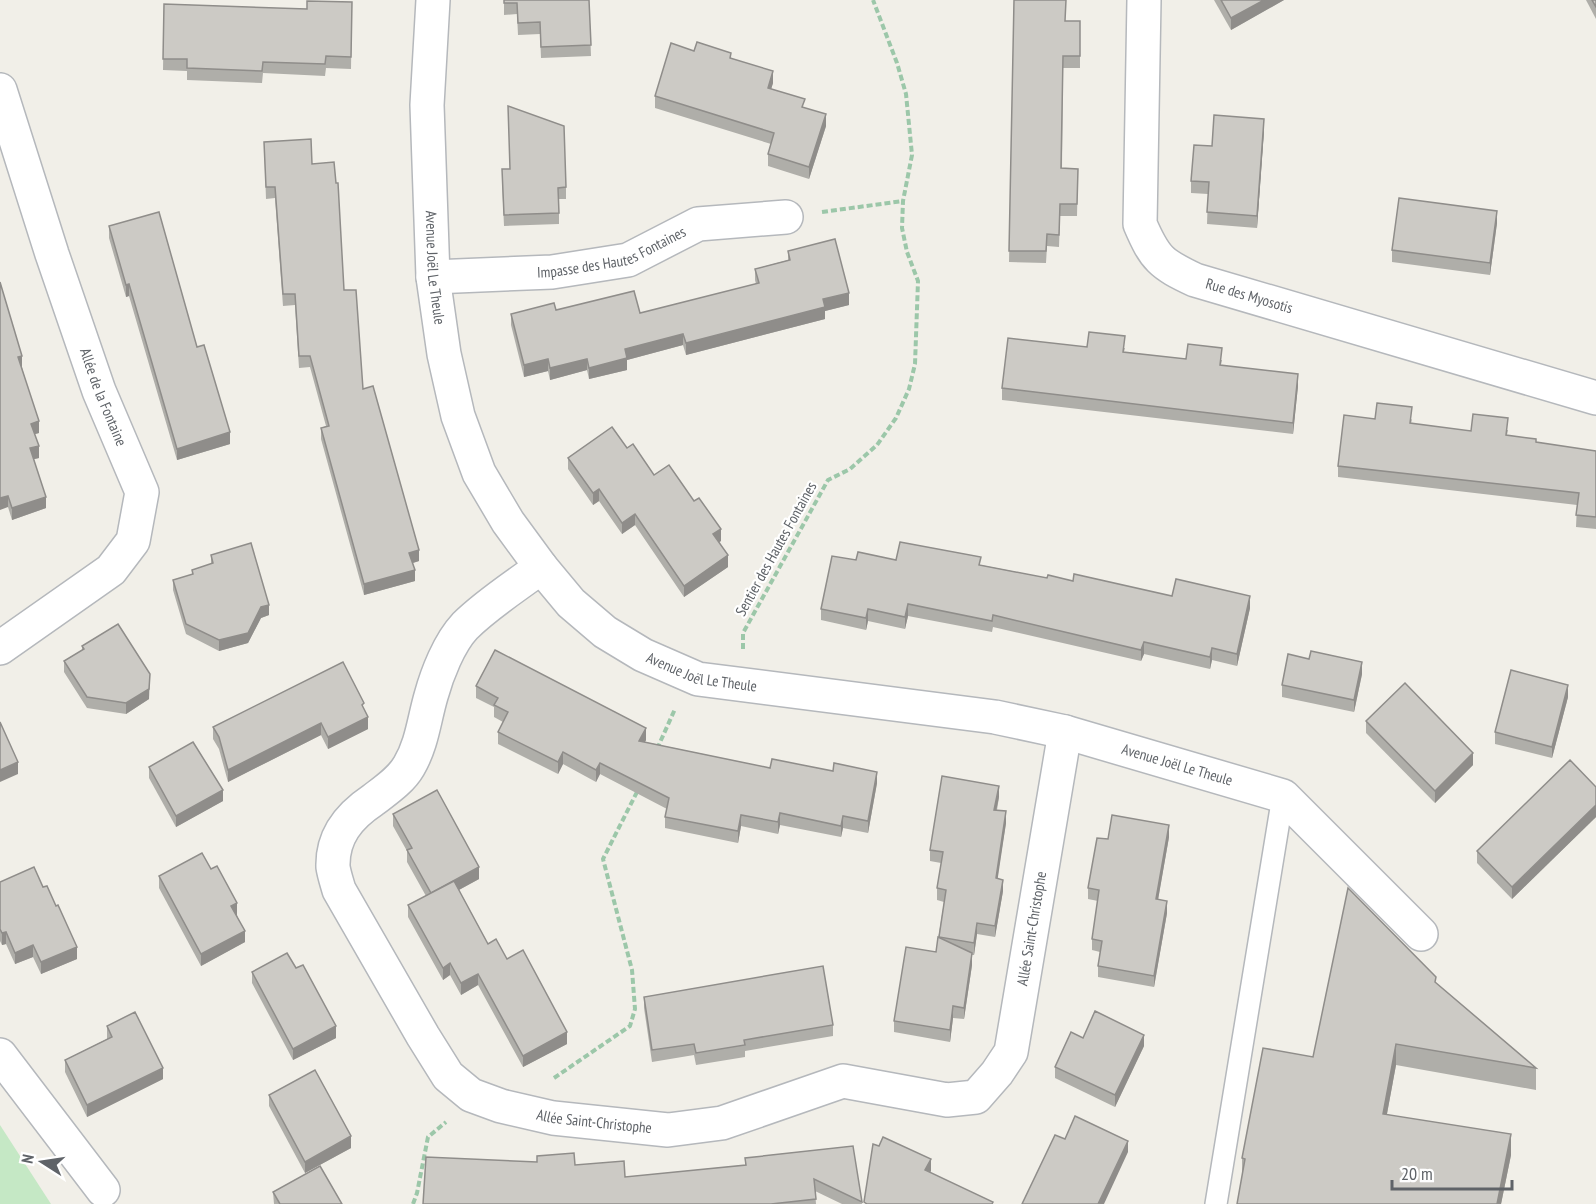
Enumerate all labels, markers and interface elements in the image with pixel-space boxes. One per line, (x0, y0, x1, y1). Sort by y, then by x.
street label: Avenue Joël Le Theule (422, 210, 450, 326)
street label: Impasse des Hautes Fontaines (537, 222, 689, 282)
street label: Rue des Myosotis (1204, 274, 1295, 317)
street label: Allée de la Fontaine (76, 345, 131, 449)
street label: Sentier des Hautes Fontaines (731, 478, 820, 619)
street label: Avenue Joël Le Theule (644, 648, 758, 695)
street label: Avenue Joël Le Theule (1120, 739, 1235, 790)
street label: Allée Saint-Christophe (1012, 870, 1050, 987)
street label: Allée Saint-Christophe (535, 1105, 653, 1137)
north arrow (12, 1132, 72, 1192)
text: N (17, 1153, 38, 1165)
scale bar (1392, 1153, 1512, 1191)
text: 20 m (1401, 1162, 1433, 1185)

